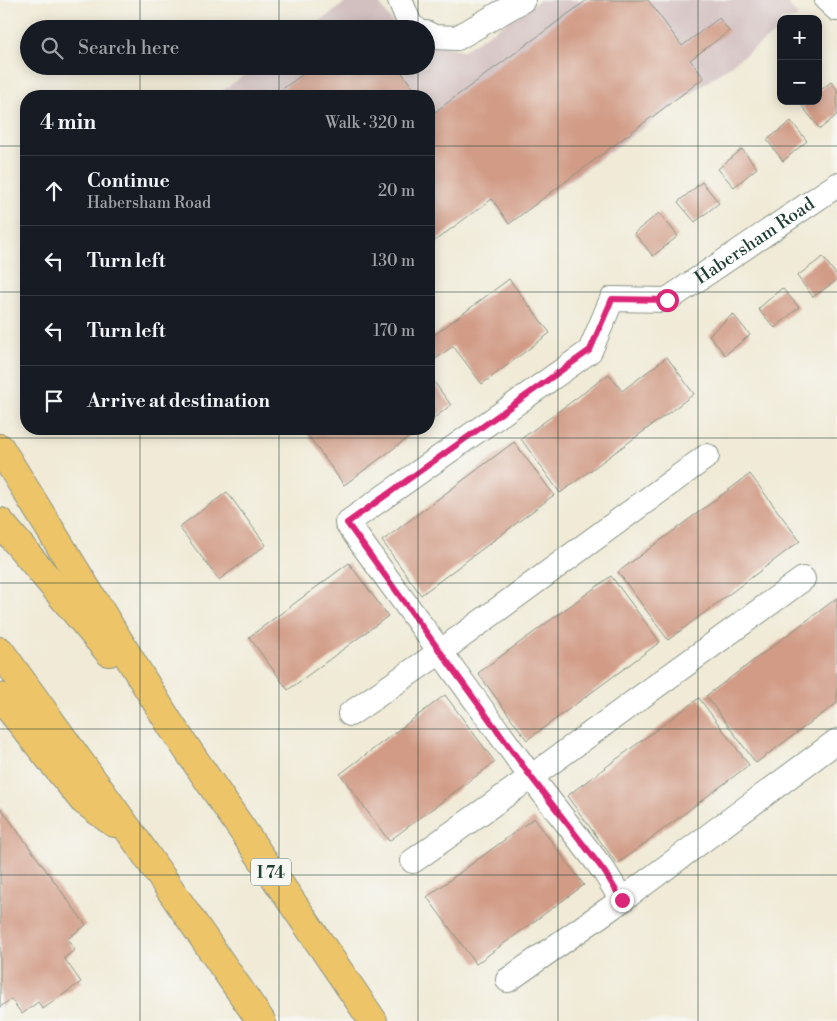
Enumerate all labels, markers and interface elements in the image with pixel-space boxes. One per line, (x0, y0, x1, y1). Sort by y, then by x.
map controls (777, 15, 822, 105)
button: + (777, 15, 822, 60)
search box (20, 20, 435, 75)
icon: search (38, 34, 66, 62)
text: Search here (78, 36, 179, 60)
button: − (777, 60, 822, 105)
text: 4 min (40, 110, 96, 136)
text: Walk · 320 m (325, 113, 415, 133)
text: Continue (87, 169, 170, 193)
icon: ahead (40, 177, 68, 205)
text: 20 m (378, 181, 415, 201)
street label: Habersham Road (691, 192, 820, 290)
text: Habersham Road (87, 193, 211, 213)
icon: left (40, 247, 68, 275)
text: Turn left (87, 249, 166, 273)
text: 130 m (371, 251, 415, 271)
route start (656, 289, 679, 312)
icon: left (40, 317, 68, 345)
text: Turn left (87, 319, 166, 343)
text: 170 m (373, 321, 415, 341)
icon: arrive (40, 387, 68, 415)
text: Arrive at destination (87, 389, 270, 413)
road number: I 74 (251, 859, 291, 886)
route end (611, 889, 634, 912)

